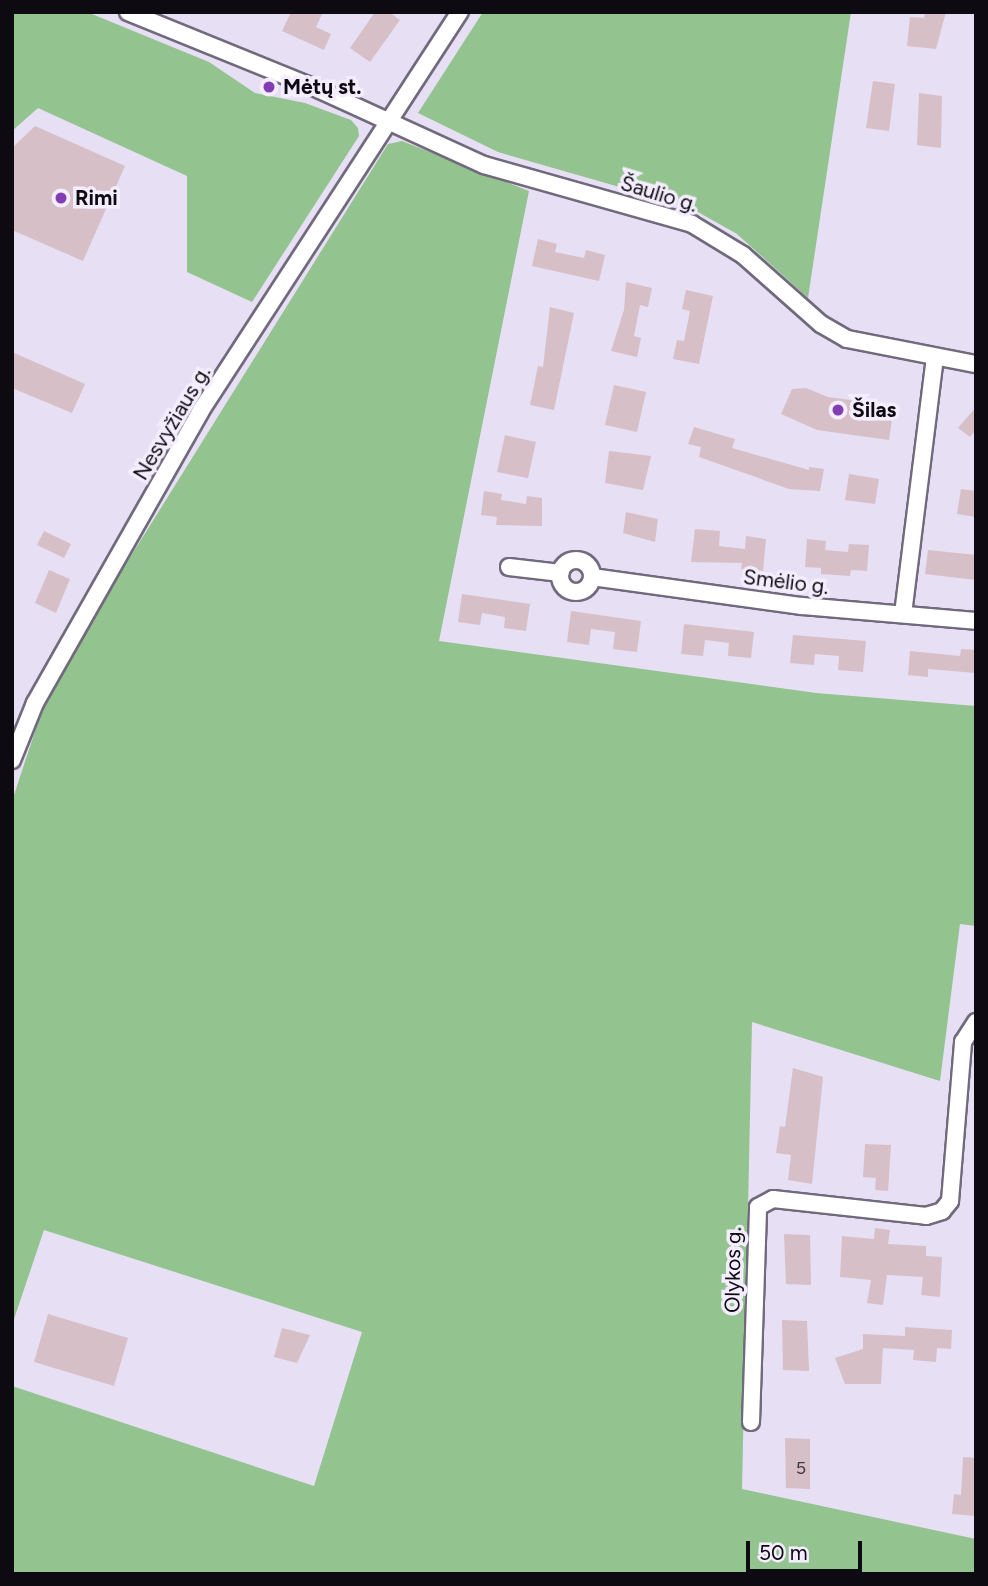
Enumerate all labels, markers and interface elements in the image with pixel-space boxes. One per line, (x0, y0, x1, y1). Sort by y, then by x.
place label: Mėtų st. (283, 74, 361, 100)
marker: Mėtų st. (261, 79, 277, 95)
street label: Šaulio g. (618, 170, 700, 218)
place label: Rimi (75, 185, 118, 211)
marker: Rimi (53, 190, 69, 206)
street label: Nesvyžiaus g. (128, 361, 216, 485)
place label: Šilas (852, 397, 896, 423)
marker: Šilas (830, 402, 846, 418)
street label: Smėlio g. (742, 564, 830, 600)
street label: Olykos g. (720, 1227, 746, 1313)
house number: 5 (796, 1457, 806, 1479)
scale bar (750, 1526, 866, 1570)
text: 50 m (759, 1540, 808, 1565)

